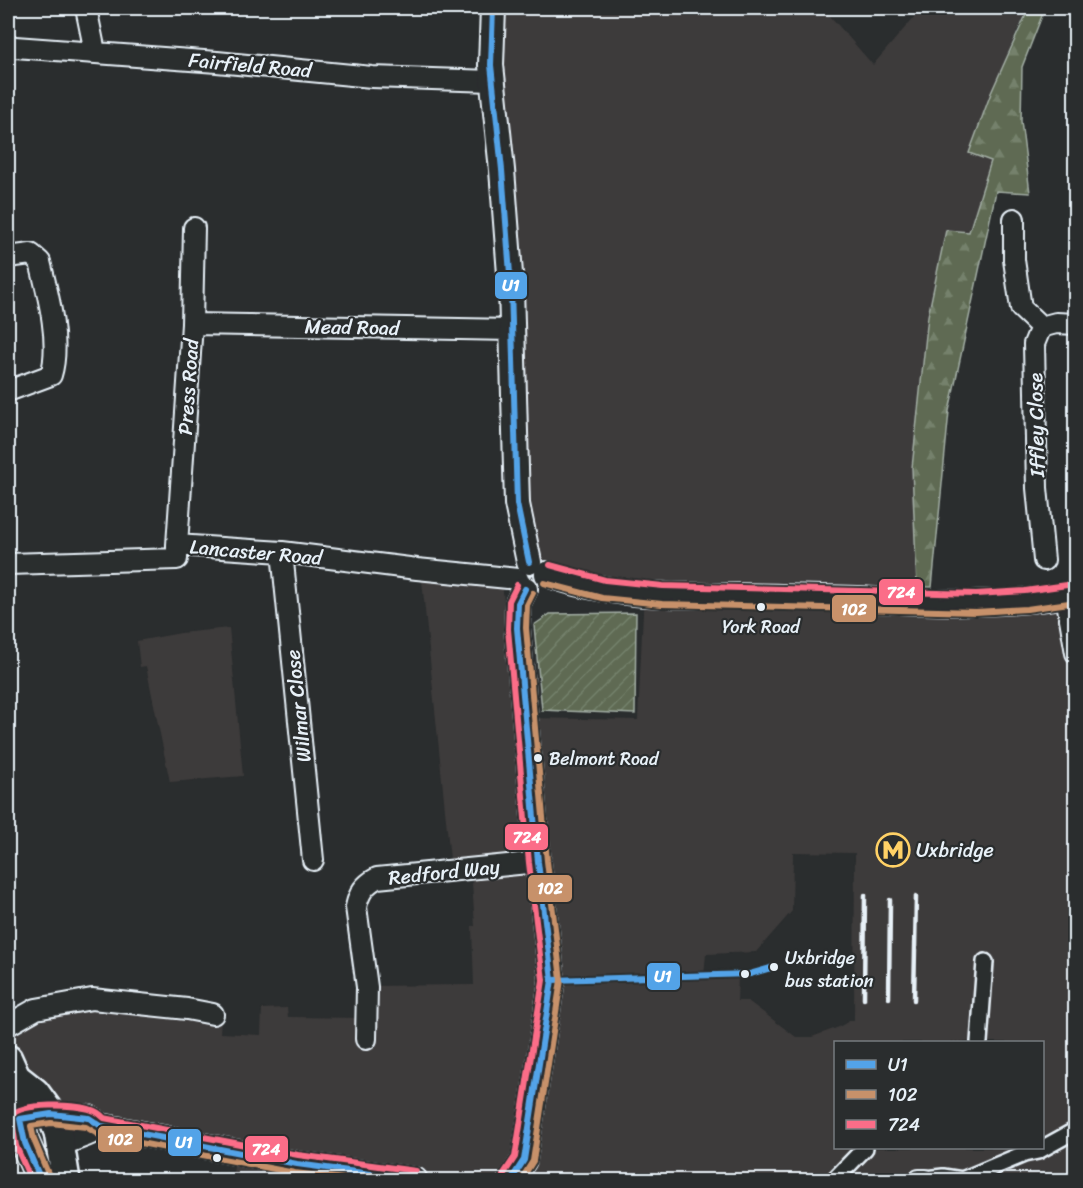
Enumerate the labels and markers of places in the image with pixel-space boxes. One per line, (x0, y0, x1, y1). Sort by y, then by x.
marker: York Road (755, 601, 767, 613)
place label: York Road (722, 611, 801, 643)
place label: Belmont Road (549, 743, 660, 775)
marker: Belmont Road (532, 752, 544, 764)
metro station icon: Uxbridge (875, 832, 911, 868)
place label: Uxbridge (916, 833, 994, 868)
place label: Uxbridge bus station (785, 942, 874, 997)
marker: Uxbridge bus station (768, 961, 780, 973)
unlabelled marker (739, 968, 751, 980)
unlabelled marker (211, 1152, 223, 1164)

